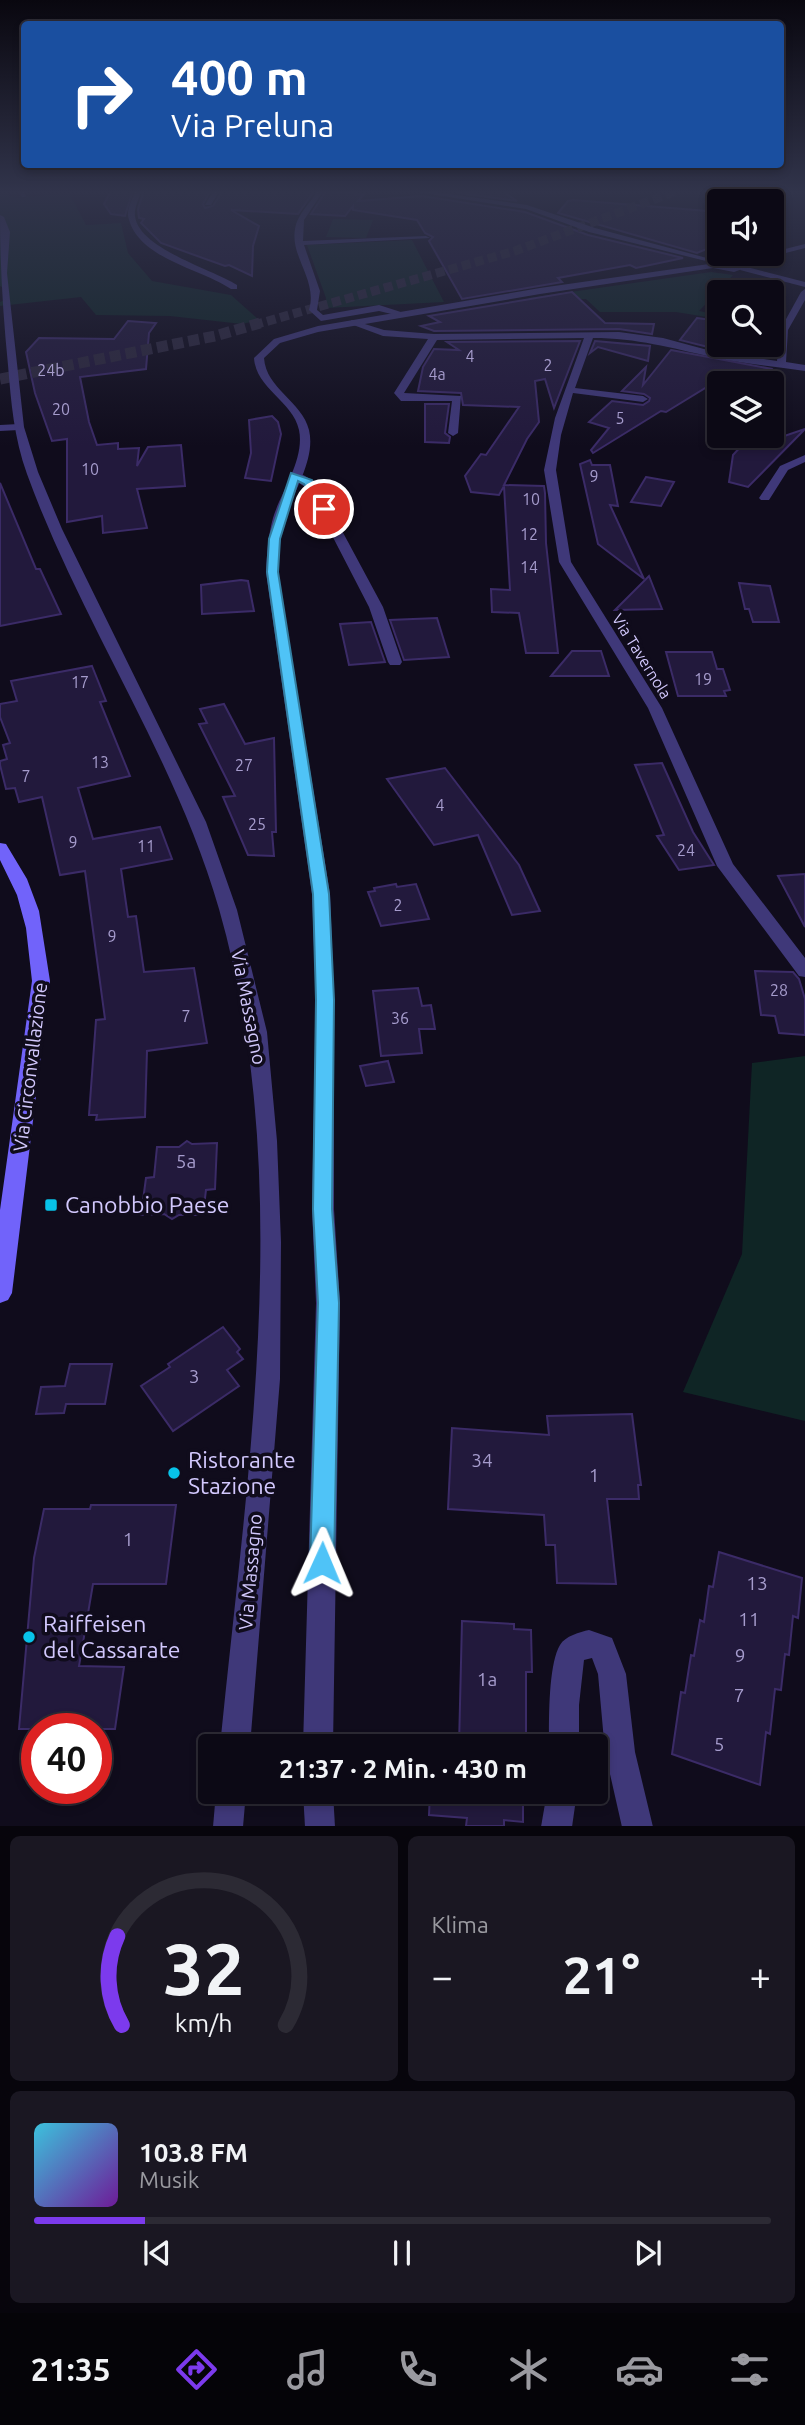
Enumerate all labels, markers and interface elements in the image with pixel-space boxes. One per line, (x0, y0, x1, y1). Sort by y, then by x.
icon: right (56, 49, 147, 140)
text: 400 m (171, 49, 308, 104)
text: Via Preluna (171, 107, 334, 143)
map controls (707, 189, 784, 448)
button: sound (707, 189, 784, 266)
button: search (707, 280, 784, 357)
house number: 4 (465, 347, 475, 365)
house number: 2 (543, 356, 553, 374)
house number: 24b (37, 361, 65, 379)
house number: 4a (428, 365, 446, 383)
button: layers (707, 371, 784, 448)
house number: 20 (52, 400, 70, 418)
house number: 5 (615, 409, 625, 427)
house number: 10 (81, 460, 99, 478)
house number: 9 (589, 467, 599, 485)
pin (294, 479, 354, 539)
icon: arrive (305, 490, 343, 528)
house number: 10 (522, 490, 540, 508)
house number: 12 (520, 525, 538, 543)
house number: 14 (520, 558, 538, 576)
street label: Via Tavernola (609, 610, 675, 702)
house number: 19 (694, 670, 712, 688)
house number: 17 (71, 673, 89, 691)
house number: 13 (91, 753, 109, 771)
house number: 27 (235, 756, 253, 774)
house number: 7 (21, 767, 31, 785)
house number: 4 (435, 796, 445, 814)
house number: 25 (248, 815, 266, 833)
house number: 9 (68, 833, 78, 851)
house number: 11 (137, 837, 155, 855)
house number: 24 (677, 841, 695, 859)
house number: 2 (393, 896, 403, 914)
house number: 9 (107, 927, 117, 945)
street label: Via Massagno (227, 948, 271, 1066)
street label: Via Circonvallazione (9, 981, 51, 1153)
house number: 28 (770, 981, 788, 999)
house number: 7 (181, 1007, 191, 1025)
house number: 36 (391, 1009, 409, 1027)
house number: 5a (176, 1150, 196, 1172)
place label: Canobbio Paese (65, 1192, 230, 1217)
marker: Canobbio Paese (43, 1197, 59, 1213)
house number: 3 (189, 1365, 199, 1387)
place label: Ristorante Stazione (188, 1447, 296, 1498)
house number: 34 (471, 1449, 493, 1471)
house number: 1 (589, 1464, 599, 1486)
marker: Ristorante Stazione (166, 1465, 182, 1481)
street label: Via Massagno (234, 1513, 266, 1631)
position arrow (285, 1526, 359, 1600)
house number: 1 (123, 1528, 133, 1550)
house number: 13 (746, 1572, 768, 1594)
house number: 11 (738, 1608, 760, 1630)
place label: Raiffeisen del Cassarate (43, 1611, 180, 1662)
marker: Raiffeisen del Cassarate (21, 1629, 37, 1645)
house number: 9 (735, 1644, 745, 1666)
house number: 1a (477, 1668, 497, 1690)
house number: 7 (734, 1684, 744, 1706)
speed limit sign: 40 (21, 1713, 112, 1804)
house number: 5 (714, 1733, 724, 1755)
text: 21:37 · 2 Min. · 430 m (279, 1754, 527, 1783)
text: Klima (432, 1912, 489, 1937)
text: 32 (163, 1927, 245, 2009)
text: 21° (563, 1946, 640, 2004)
text: − (432, 1955, 453, 1997)
text: + (750, 1955, 771, 1997)
text: km/h (175, 2008, 233, 2036)
text: 103.8 FM (139, 2138, 248, 2167)
text: Musik (139, 2167, 199, 2192)
icon: previous (138, 2234, 176, 2272)
icon: pause (383, 2234, 421, 2272)
icon: next (629, 2234, 667, 2272)
icon: directions (172, 2345, 221, 2394)
icon: music (283, 2345, 332, 2394)
icon: phone (393, 2345, 442, 2394)
icon: climate (504, 2345, 553, 2394)
icon: car (615, 2345, 664, 2394)
icon: filters (725, 2345, 774, 2394)
text: 21:35 (31, 2351, 111, 2387)

